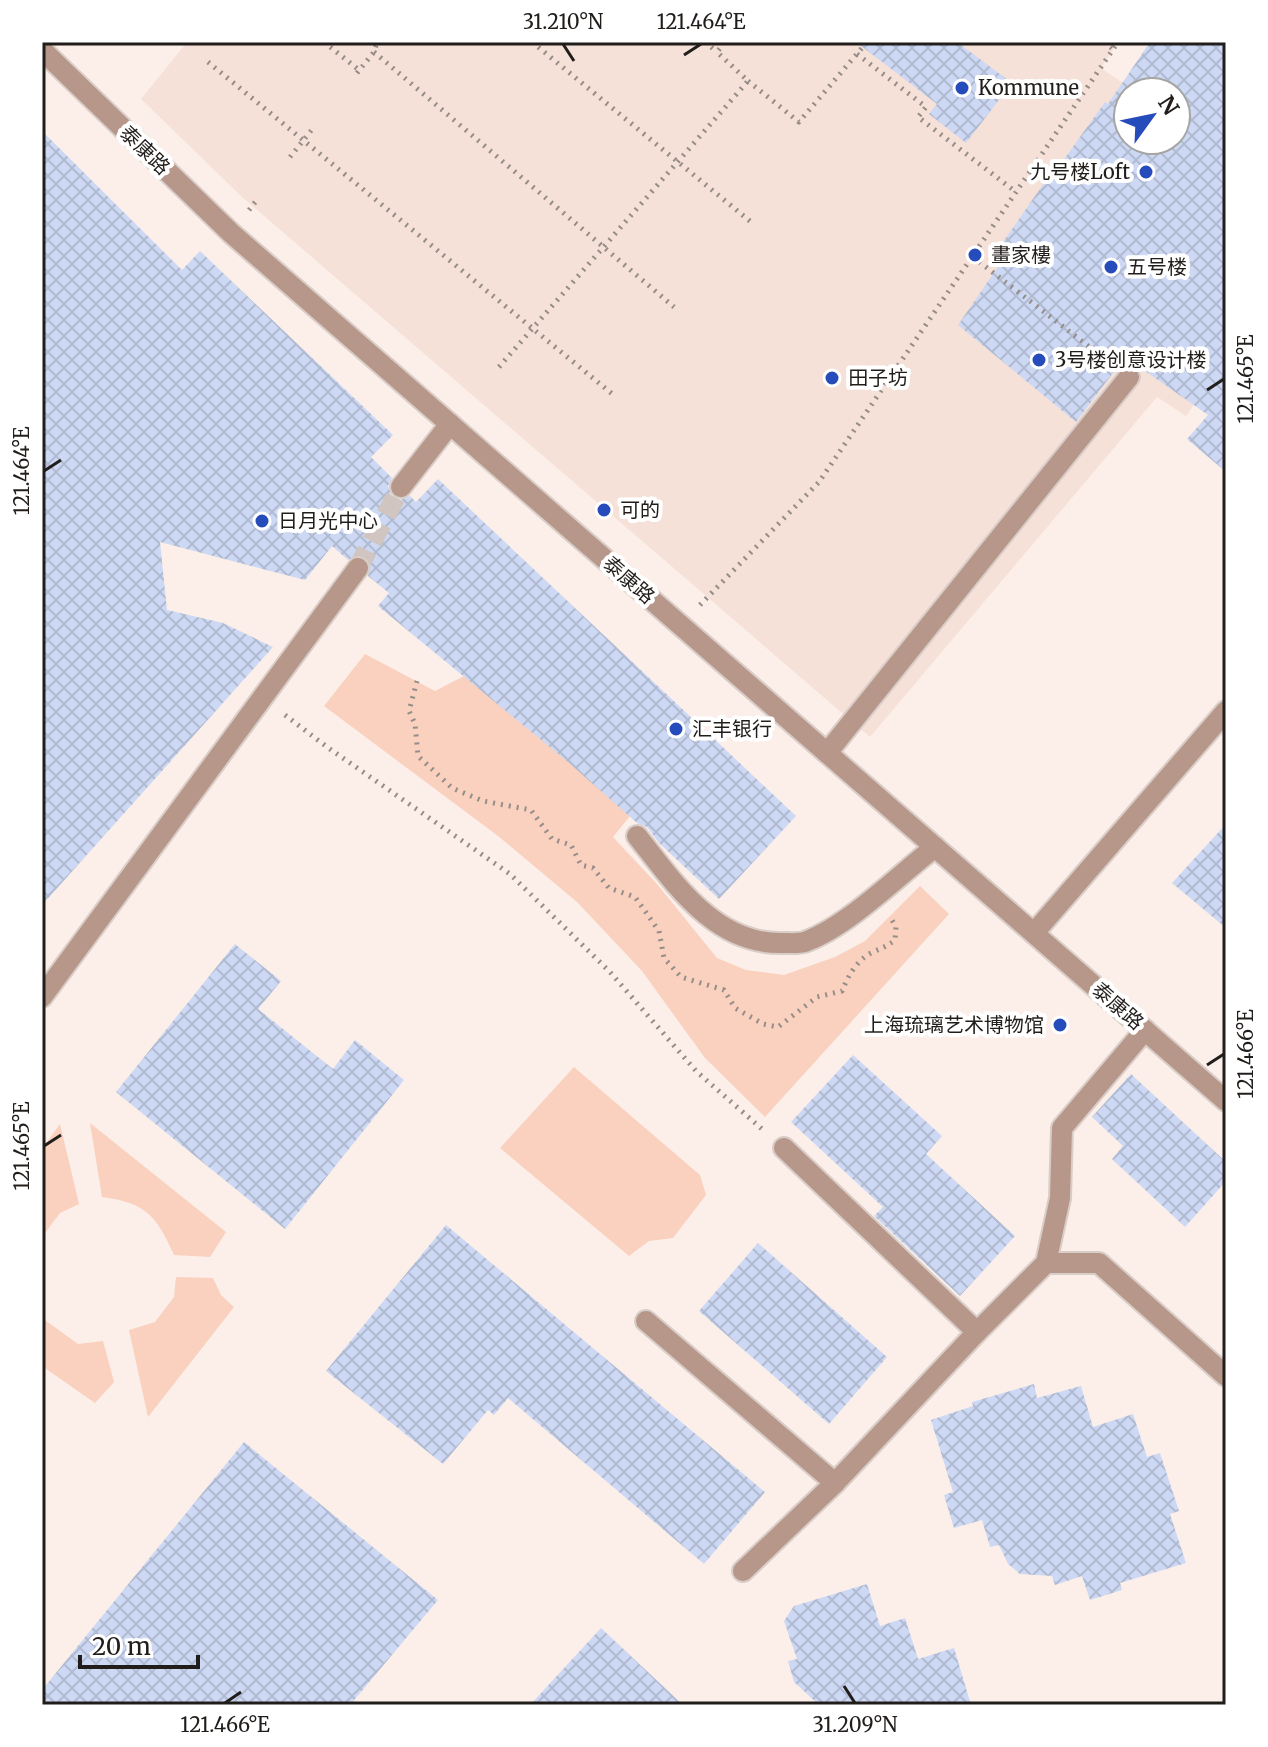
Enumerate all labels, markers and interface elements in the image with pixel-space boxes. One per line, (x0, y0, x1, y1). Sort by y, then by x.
text: 31.210°N (523, 9, 604, 34)
text: 121.464°E (657, 9, 746, 34)
place label: Kommune (978, 75, 1079, 100)
north arrow (1112, 76, 1192, 156)
marker: Kommune (953, 79, 971, 97)
text: N (1152, 90, 1186, 121)
street label: 泰康路 (115, 120, 176, 179)
place label: 九号楼Loft (1030, 159, 1130, 184)
marker: 九号楼Loft (1137, 163, 1155, 181)
place label: 畫家樓 (991, 242, 1051, 267)
marker: 畫家樓 (966, 246, 984, 264)
place label: 五号楼 (1127, 254, 1187, 279)
marker: 五号楼 (1102, 258, 1120, 276)
text: 121.465°E (1233, 334, 1258, 424)
place label: 3号楼创意设计楼 (1055, 347, 1206, 372)
marker: 3号楼创意设计楼 (1030, 351, 1048, 369)
place label: 田子坊 (848, 365, 908, 390)
marker: 田子坊 (823, 369, 841, 387)
text: 121.464°E (9, 426, 34, 515)
place label: 可的 (620, 497, 660, 522)
marker: 可的 (595, 501, 613, 519)
place label: 日月光中心 (278, 508, 378, 533)
marker: 日月光中心 (253, 512, 271, 530)
street label: 泰康路 (598, 551, 660, 609)
place label: 汇丰银行 (692, 716, 772, 741)
marker: 汇丰银行 (667, 720, 685, 738)
street label: 泰康路 (1087, 977, 1149, 1035)
text: 121.466°E (1233, 1009, 1258, 1099)
place label: 上海琉璃艺术博物馆 (864, 1012, 1044, 1037)
marker: 上海琉璃艺术博物馆 (1051, 1016, 1069, 1034)
text: 121.465°E (9, 1101, 34, 1191)
scale bar (80, 1619, 198, 1669)
text: 20 m (92, 1631, 151, 1662)
text: 121.466°E (180, 1712, 270, 1737)
text: 31.209°N (813, 1712, 898, 1737)

